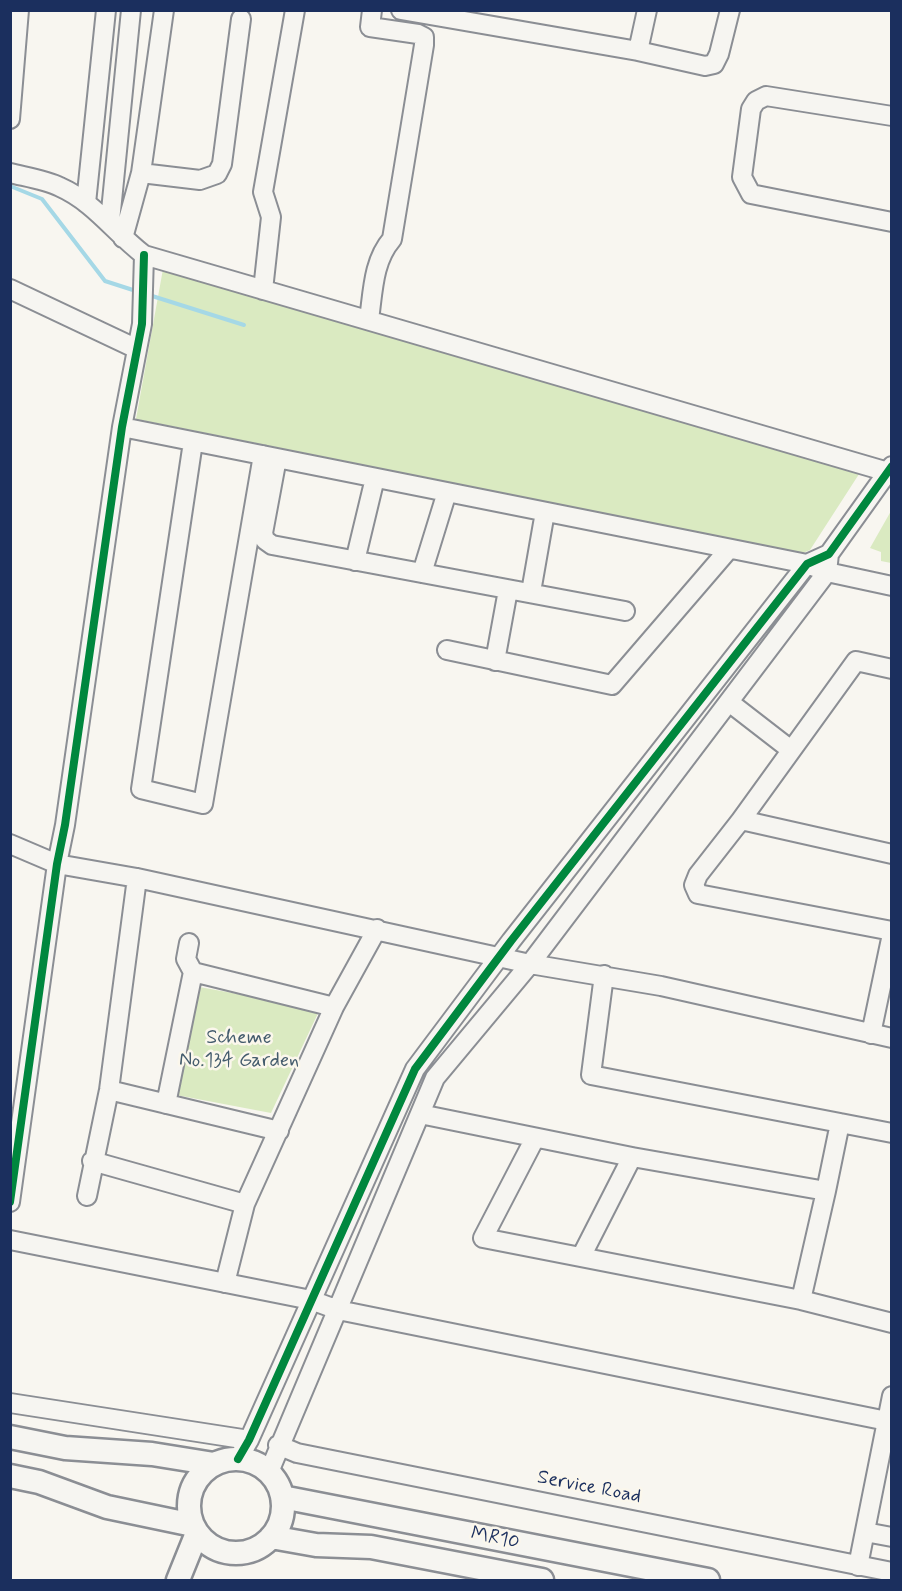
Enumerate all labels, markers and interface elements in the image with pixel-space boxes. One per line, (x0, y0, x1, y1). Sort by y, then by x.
park label: Scheme No.134 Garden (179, 1027, 299, 1074)
street label: Service Road (535, 1466, 643, 1510)
street label: MR10 (469, 1523, 521, 1555)

